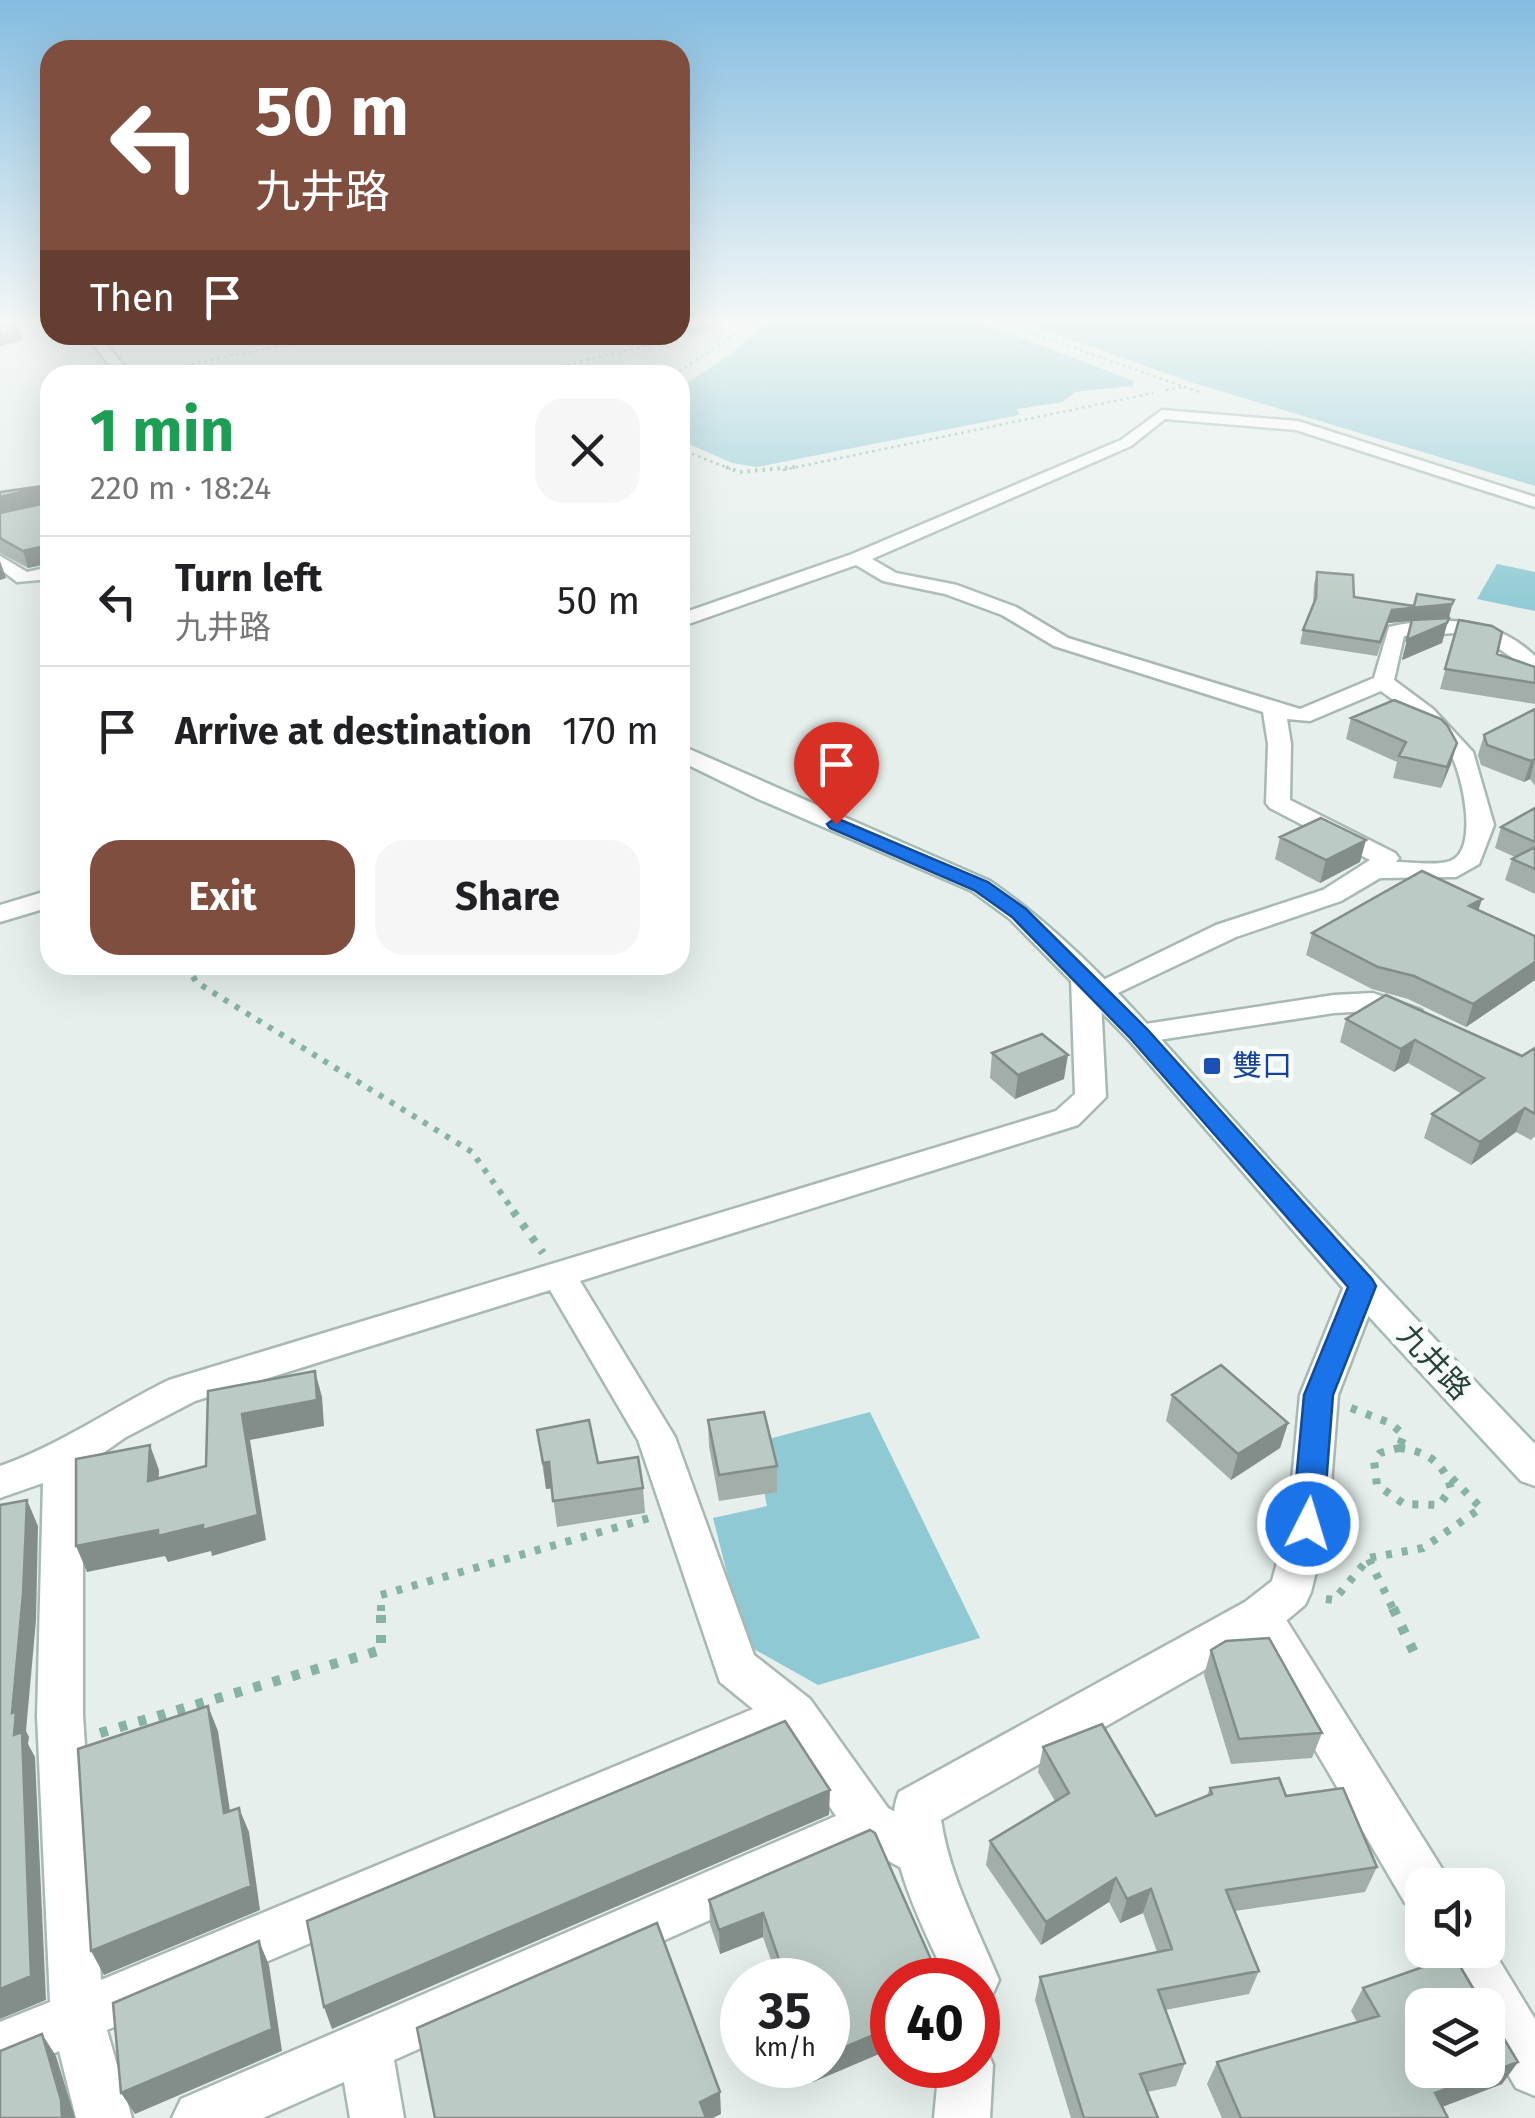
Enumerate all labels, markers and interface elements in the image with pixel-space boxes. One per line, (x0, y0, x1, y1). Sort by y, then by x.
text: 50 m (255, 70, 409, 154)
icon: left (90, 80, 220, 210)
text: 九井路 (255, 165, 390, 219)
icon: arrive (195, 270, 250, 325)
text: Then (90, 275, 175, 321)
text: 1 min (90, 395, 234, 467)
button: close (535, 398, 640, 503)
text: 220 m · 18:24 (90, 469, 271, 507)
text: Turn left (175, 555, 322, 601)
icon: left (90, 574, 145, 629)
text: 50 m (557, 578, 640, 624)
text: 九井路 (175, 608, 271, 646)
icon: arrive (90, 704, 145, 759)
text: Arrive at destination (175, 708, 532, 754)
text: 170 m (562, 708, 659, 754)
pin (794, 722, 879, 825)
icon: arrive (809, 737, 864, 792)
button: Exit (90, 840, 355, 955)
button: Share (375, 840, 640, 955)
place label: 雙口 (1232, 1048, 1292, 1084)
marker: 雙口 (1201, 1055, 1223, 1077)
street label: 九井路 (1390, 1317, 1478, 1407)
position arrow (1256, 1472, 1360, 1576)
map controls (1405, 1868, 1505, 2088)
button: sound (1405, 1868, 1505, 1968)
speed limit sign: 40 (870, 1958, 1000, 2088)
text: 35 (759, 1981, 811, 2041)
button: layers (1405, 1988, 1505, 2088)
text: km/h (754, 2033, 816, 2063)

